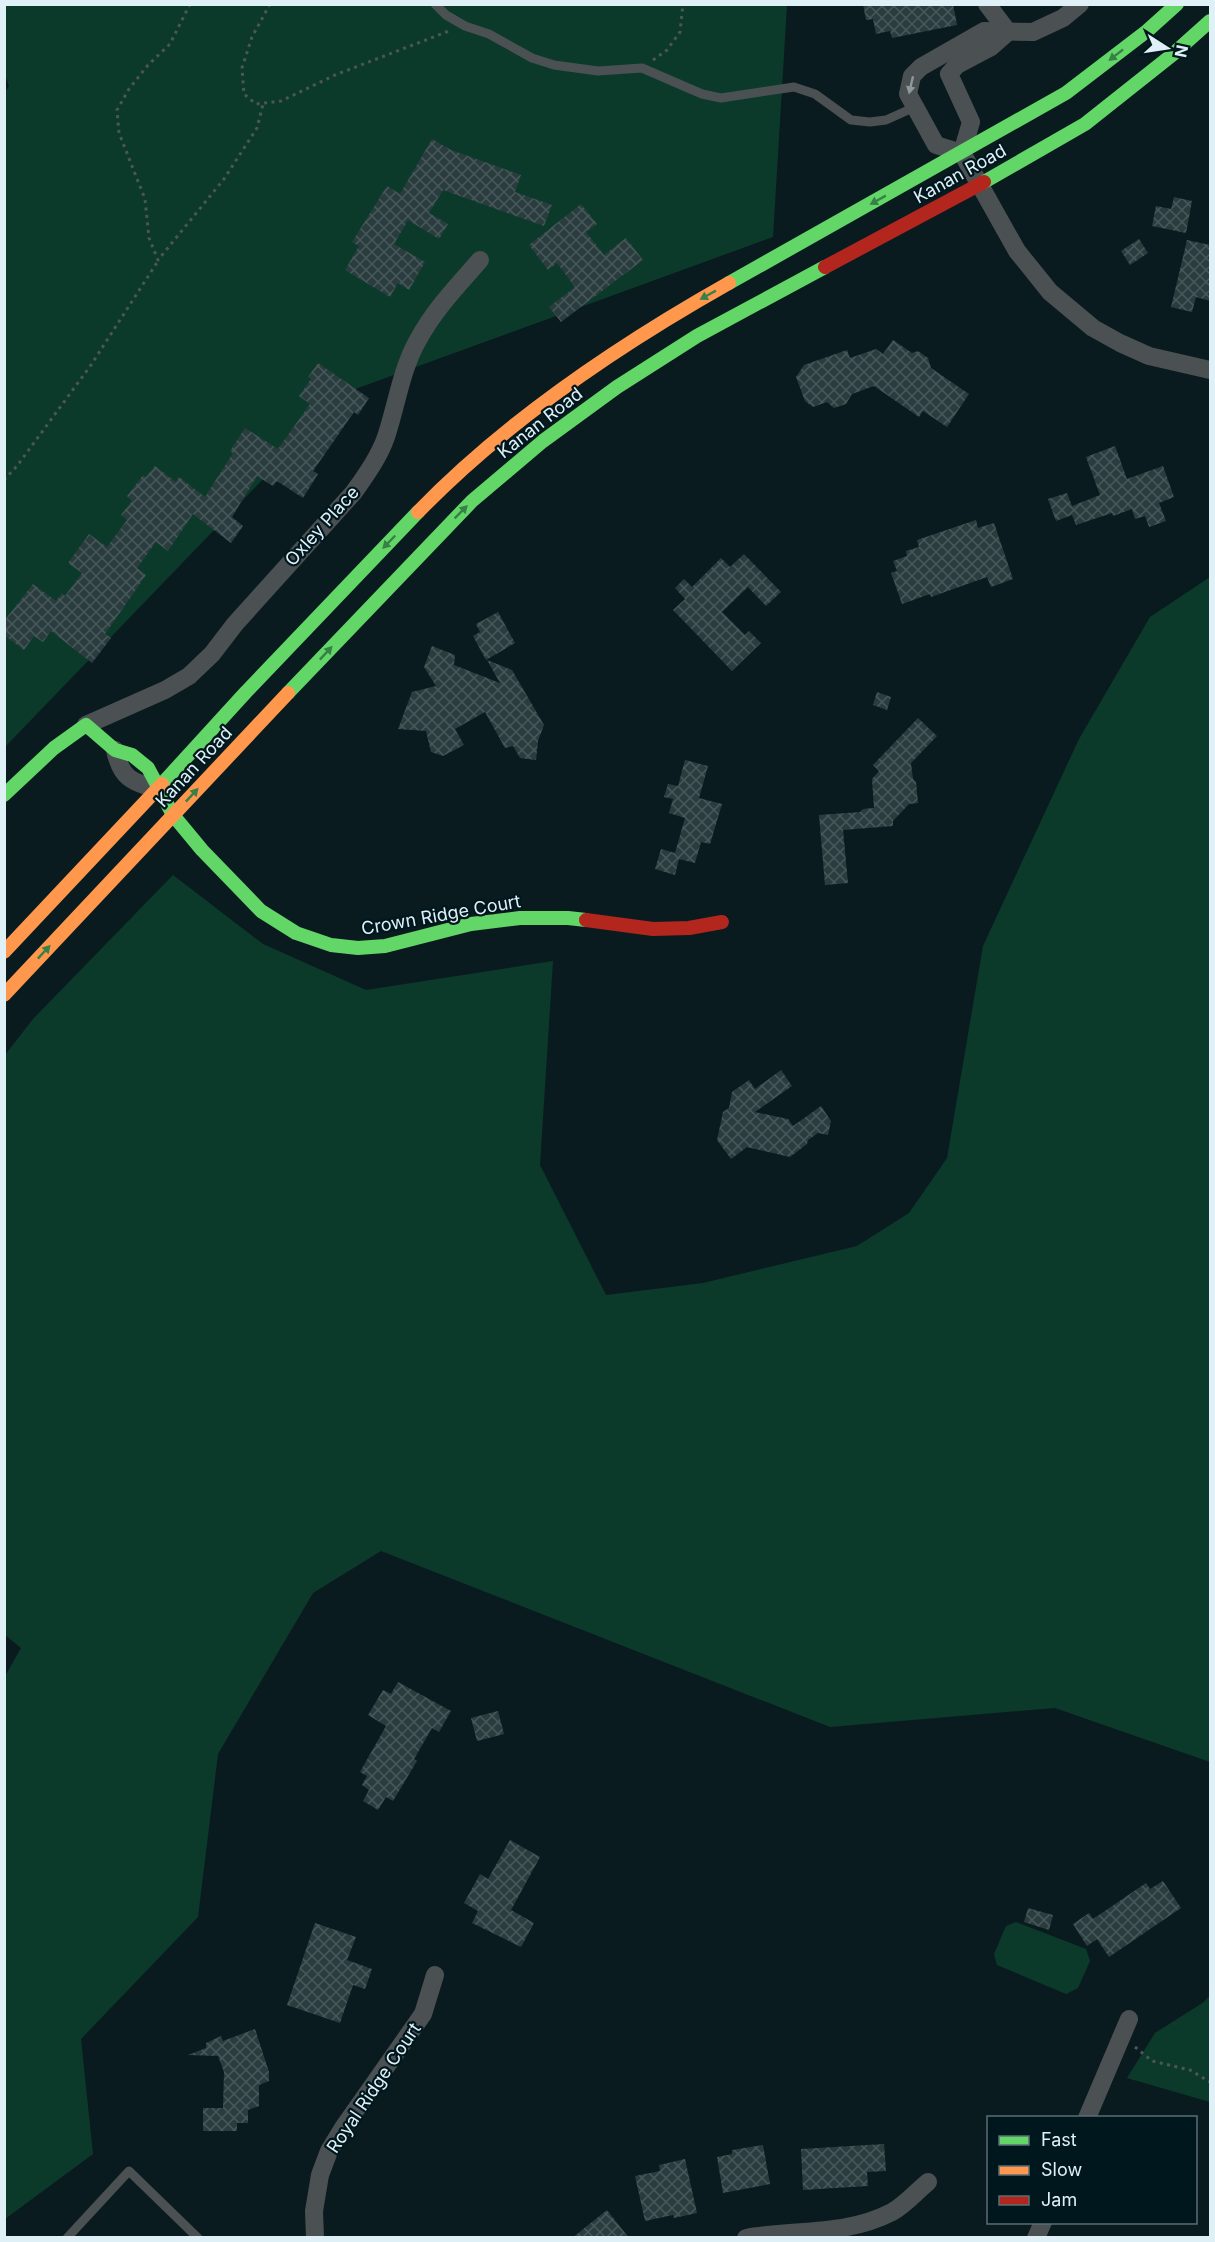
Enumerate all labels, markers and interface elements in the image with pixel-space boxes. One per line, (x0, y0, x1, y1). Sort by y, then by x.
north arrow (1137, 18, 1197, 78)
text: N (1171, 43, 1193, 59)
one-way arrow (1108, 49, 1124, 62)
one-way arrow (905, 76, 915, 94)
street label: Kanan Road (910, 140, 1009, 207)
one-way arrow (869, 195, 886, 205)
one-way arrow (699, 290, 716, 300)
street label: Kanan Road (493, 383, 586, 462)
street label: Oxley Place (280, 481, 363, 570)
one-way arrow (453, 506, 467, 520)
one-way arrow (382, 534, 396, 548)
one-way arrow (318, 646, 332, 660)
street label: Kanan Road (151, 722, 236, 811)
one-way arrow (185, 787, 199, 802)
street label: Crown Ridge Court (360, 890, 522, 939)
one-way arrow (37, 946, 51, 960)
street label: Royal Ridge Court (322, 2019, 425, 2157)
legend (987, 2116, 1197, 2224)
text: Fast (1041, 2129, 1077, 2150)
text: Slow (1041, 2159, 1082, 2180)
text: Jam (1041, 2189, 1077, 2210)

